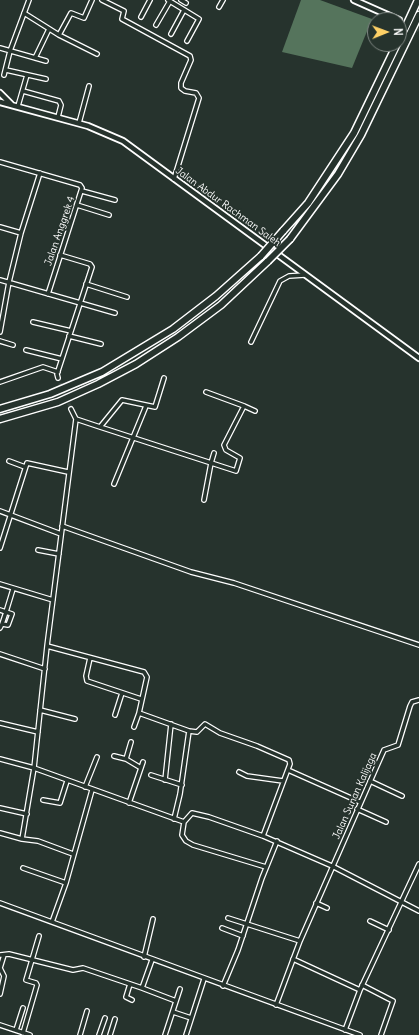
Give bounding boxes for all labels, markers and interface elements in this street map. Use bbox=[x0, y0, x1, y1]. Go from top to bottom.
north arrow bbox=[367, 12, 407, 52]
text: N bbox=[391, 28, 405, 36]
street label: Jalan Abdur Rachman Saleh bbox=[173, 165, 283, 249]
street label: Jalan Anggrek 4 bbox=[42, 195, 78, 267]
street label: Jalan Sunan Kalijaga bbox=[331, 751, 379, 841]

